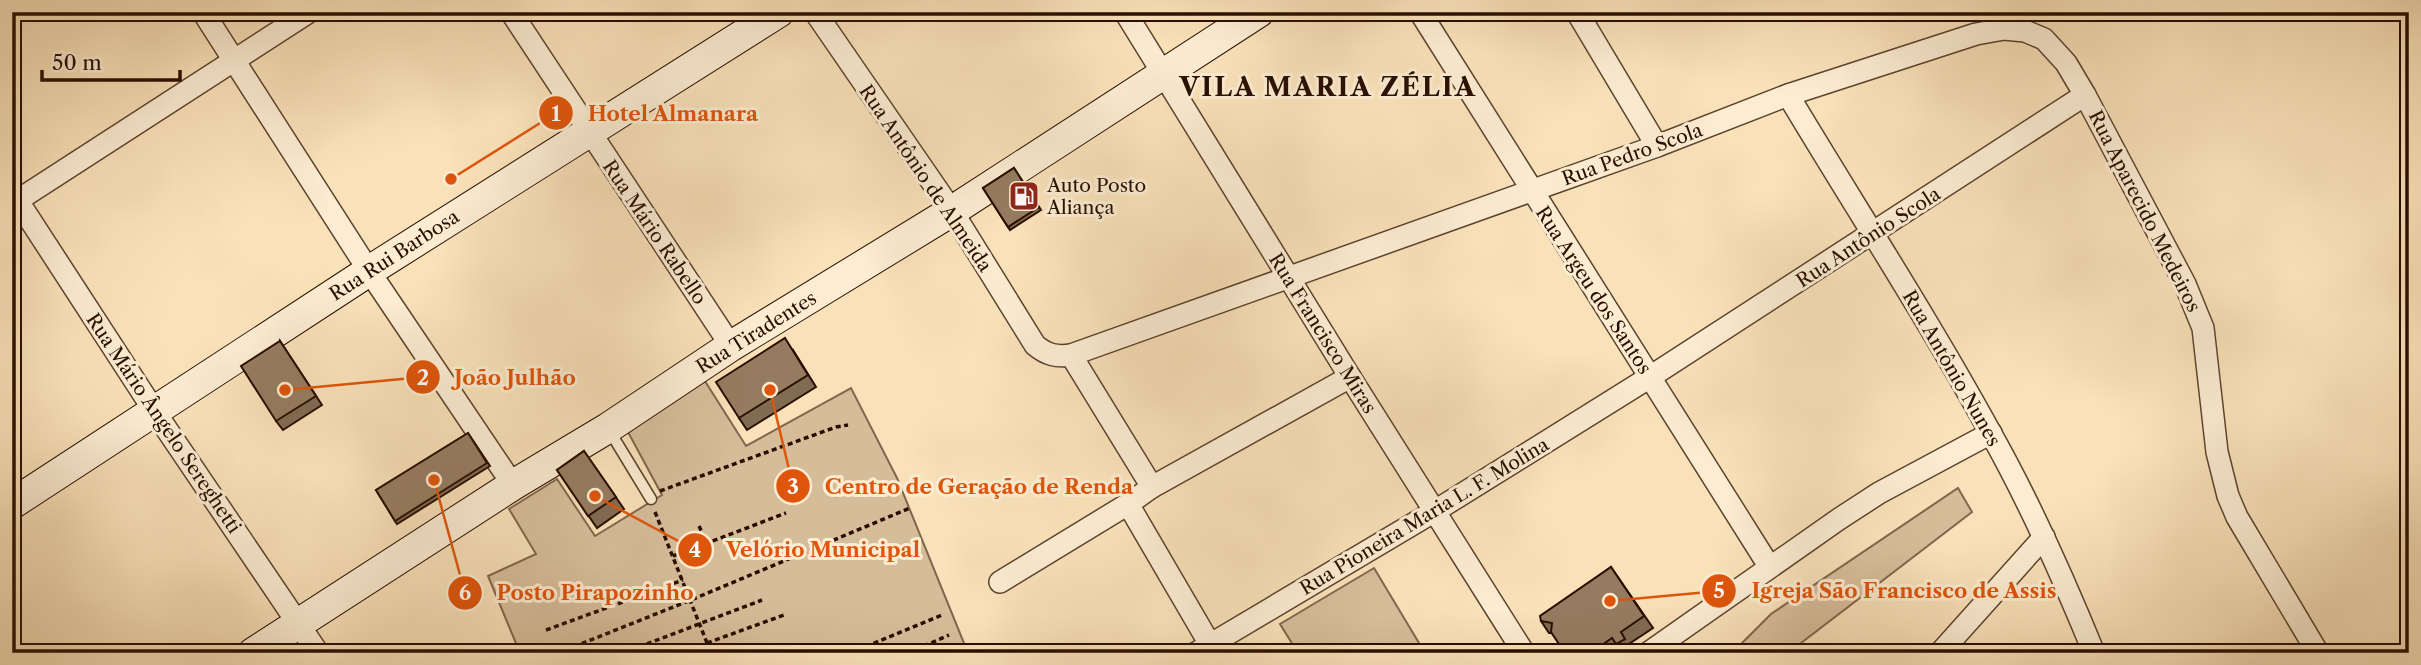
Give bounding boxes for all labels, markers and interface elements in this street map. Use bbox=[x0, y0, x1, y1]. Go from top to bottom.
scale bar bbox=[42, 38, 180, 82]
text: 50 m bbox=[52, 50, 102, 75]
district label: VILA MARIA ZÉLIA bbox=[1178, 71, 1477, 103]
street label: Rua Antônio de Almeida bbox=[854, 81, 997, 276]
callout: Hotel Almanara bbox=[539, 92, 773, 134]
text: 1 bbox=[551, 101, 561, 126]
text: Hotel Almanara bbox=[588, 101, 759, 126]
street label: Rua Aparecido Medeiros bbox=[2084, 107, 2205, 316]
street label: Rua Pedro Scola bbox=[1559, 118, 1706, 191]
street label: Rua Mário Rabello bbox=[598, 156, 711, 309]
place label: Auto Posto Aliança bbox=[1046, 174, 1146, 219]
fuel station icon: Auto Posto Aliança bbox=[1007, 179, 1041, 213]
street label: Rua Antônio Scola bbox=[1792, 182, 1945, 293]
street label: Rua Argeu dos Santos bbox=[1531, 202, 1656, 378]
street label: Rua Rui Barbosa bbox=[325, 205, 463, 306]
street label: Rua Francisco Miras bbox=[1264, 249, 1381, 418]
street label: Rua Tiradentes bbox=[692, 286, 821, 379]
street label: Rua Antônio Nunes bbox=[1898, 286, 2006, 450]
street label: Rua Mário Ângelo Sereghetti bbox=[81, 309, 246, 538]
callout: João Julhão bbox=[406, 356, 590, 398]
text: 2 bbox=[417, 365, 429, 390]
text: João Julhão bbox=[450, 365, 576, 390]
street label: Rua Pioneira Maria L. F. Molina bbox=[1296, 433, 1553, 600]
callout: Centro de Geração de Renda bbox=[776, 465, 1147, 507]
text: 3 bbox=[787, 474, 799, 499]
text: Centro de Geração de Renda bbox=[825, 474, 1134, 499]
callout: Velório Municipal bbox=[677, 529, 934, 571]
text: 4 bbox=[689, 537, 701, 562]
text: Velório Municipal bbox=[725, 537, 920, 562]
callout: Igreja São Francisco de Assis bbox=[1702, 570, 2071, 612]
callout: Posto Pirapozinho bbox=[447, 572, 707, 614]
text: 5 bbox=[1713, 578, 1725, 603]
text: Igreja São Francisco de Assis bbox=[1752, 578, 2056, 603]
text: 6 bbox=[459, 580, 471, 605]
text: Posto Pirapozinho bbox=[497, 580, 693, 605]

